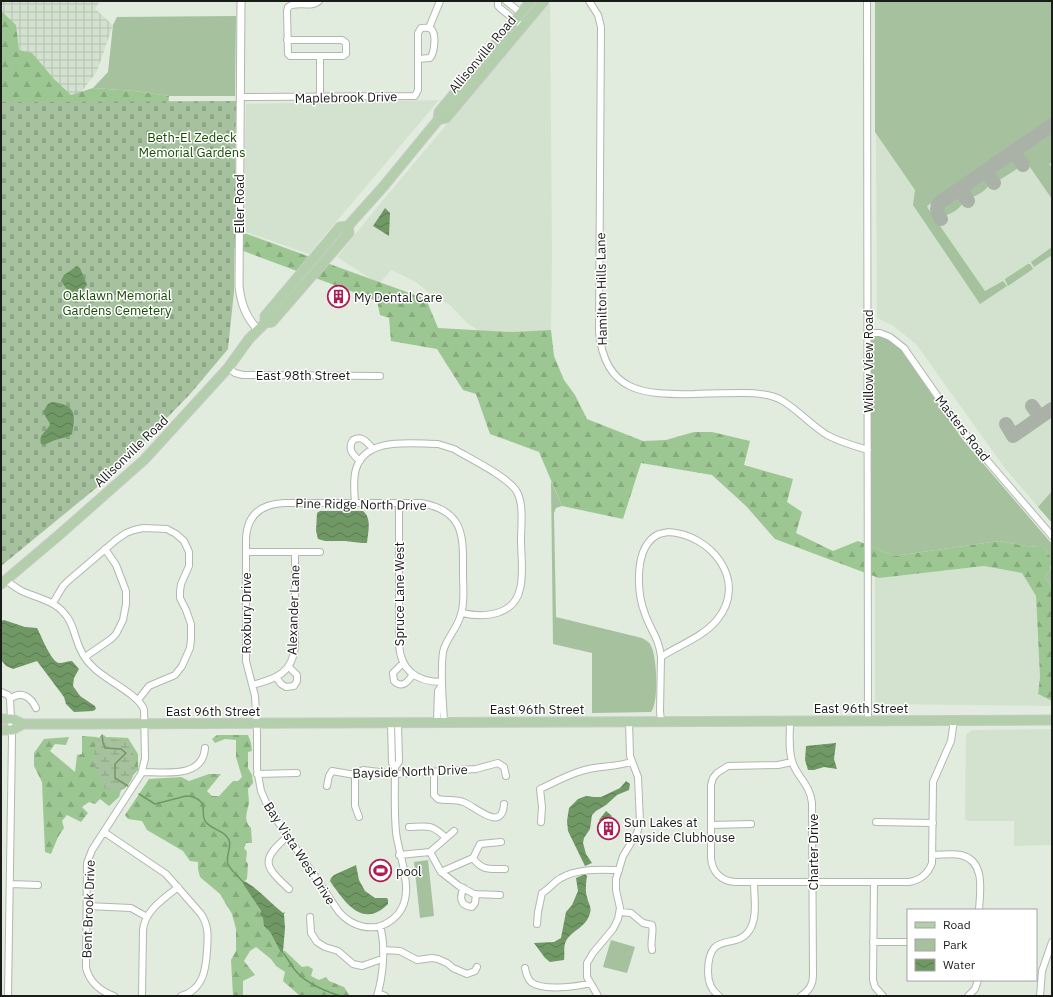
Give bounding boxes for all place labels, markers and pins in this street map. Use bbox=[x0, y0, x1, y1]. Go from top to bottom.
building icon: My Dental Care bbox=[326, 284, 352, 310]
place label: My Dental Care bbox=[354, 289, 442, 306]
place label: Sun Lakes at Bayside Clubhouse bbox=[624, 814, 735, 846]
building icon: Sun Lakes at Bayside Clubhouse bbox=[596, 816, 622, 842]
sports icon: pool bbox=[367, 858, 393, 884]
place label: pool bbox=[396, 863, 422, 880]

